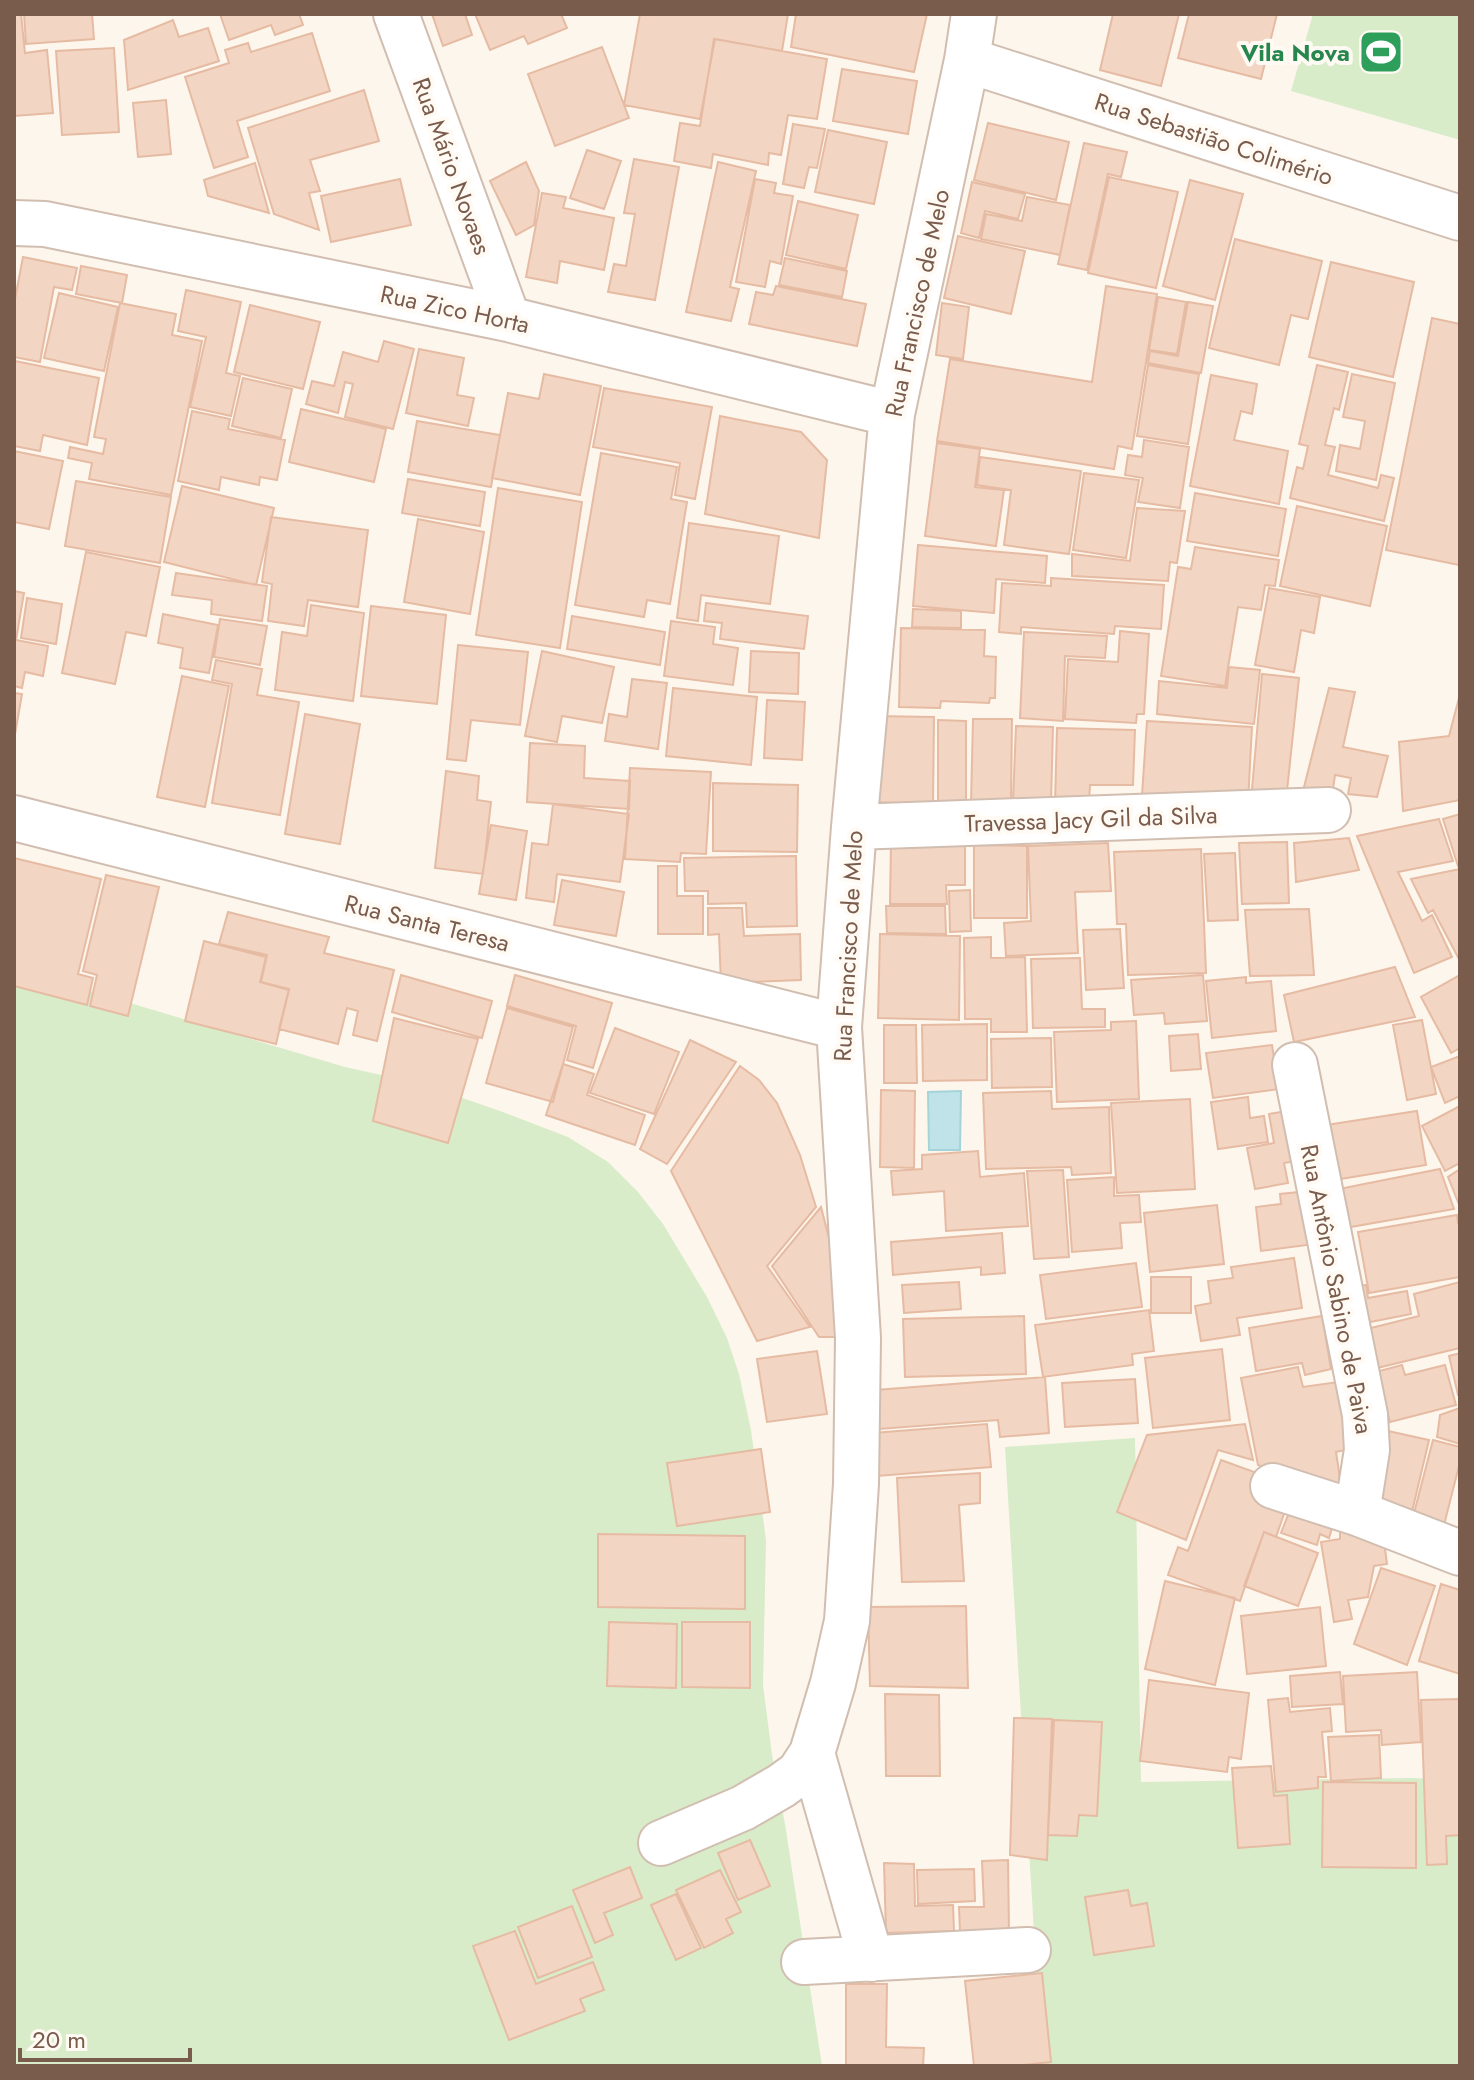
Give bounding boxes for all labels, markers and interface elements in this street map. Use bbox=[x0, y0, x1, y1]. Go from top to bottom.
sports icon: Vila Nova bbox=[1357, 28, 1405, 76]
place label: Vila Nova bbox=[1240, 35, 1350, 70]
street label: Rua Mário Novaes bbox=[404, 73, 500, 259]
street label: Rua Sebastião Colimério bbox=[1090, 84, 1338, 194]
street label: Rua Francisco de Melo bbox=[876, 186, 958, 420]
street label: Rua Zico Horta bbox=[377, 276, 533, 342]
street label: Travessa Jacy Gil da Silva bbox=[964, 797, 1218, 841]
street label: Rua Francisco de Melo bbox=[824, 829, 872, 1063]
street label: Rua Santa Teresa bbox=[341, 886, 513, 960]
street label: Rua Antônio Sabino de Paiva bbox=[1292, 1141, 1382, 1437]
scale bar bbox=[20, 2012, 190, 2062]
text: 20 m bbox=[32, 2022, 86, 2057]

